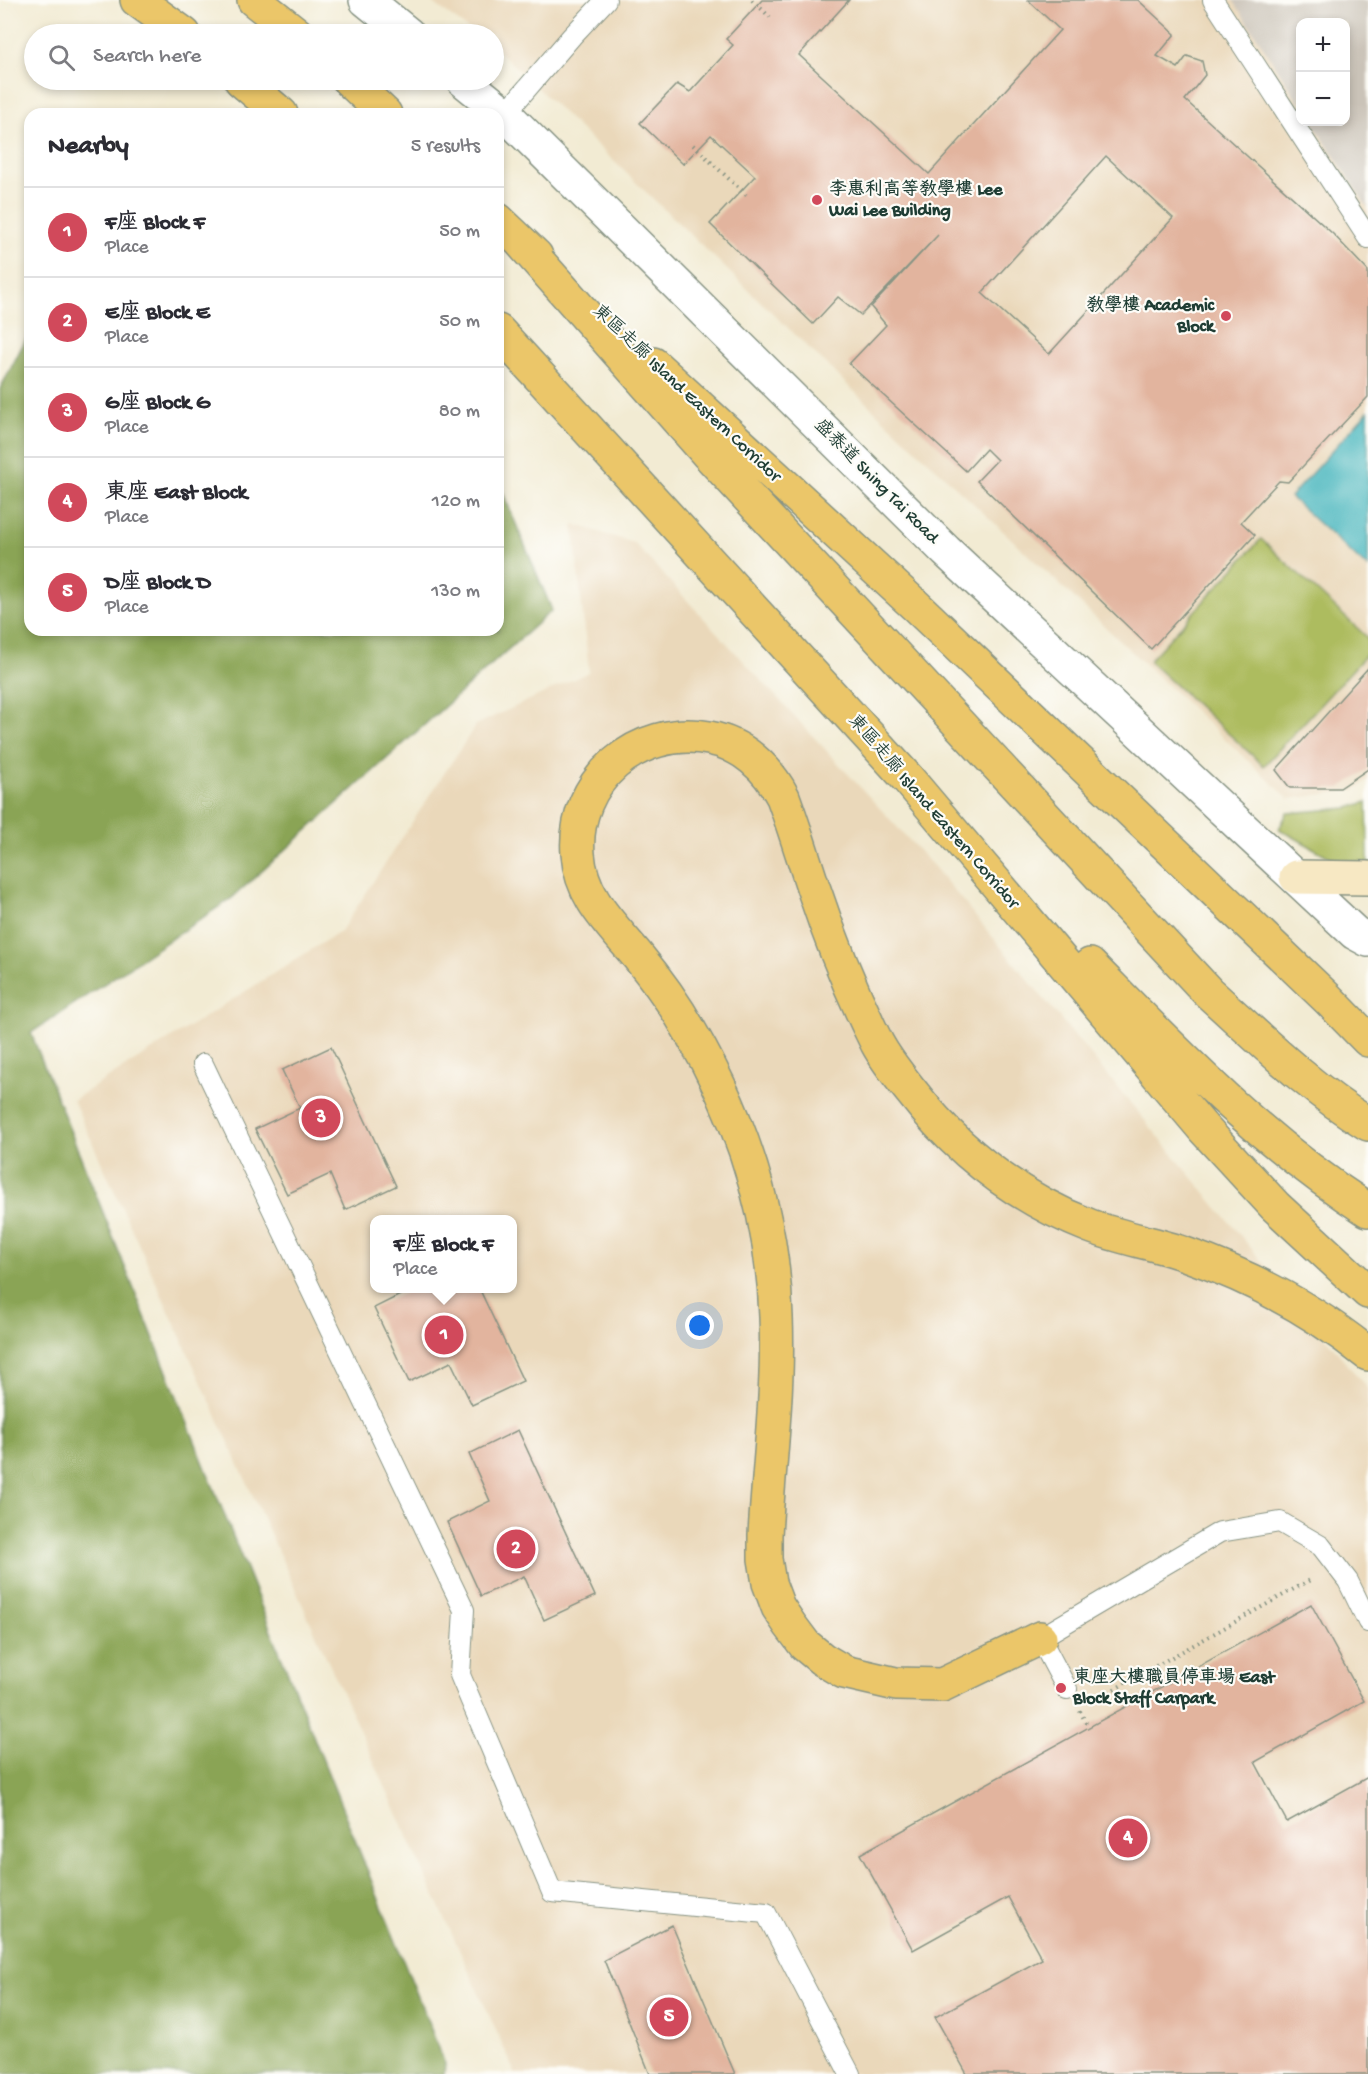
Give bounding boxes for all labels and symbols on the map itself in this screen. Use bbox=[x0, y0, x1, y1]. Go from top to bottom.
place label: 李惠利高等教學樓 Lee Wai Lee Building bbox=[828, 178, 1003, 222]
marker: 李惠利高等教學樓 Lee Wai Lee Building bbox=[810, 193, 824, 207]
place label: 教學樓 Academic Block bbox=[1086, 295, 1216, 338]
street label: 東區走廊 Island Eastern Corridor bbox=[587, 300, 787, 488]
marker: 教學樓 Academic Block bbox=[1219, 309, 1233, 323]
street label: 盛泰道 Shing Tai Road bbox=[809, 415, 944, 550]
street label: 東區走廊 Island Eastern Corridor bbox=[843, 709, 1026, 915]
pin: 3 bbox=[302, 1096, 340, 1140]
your location bbox=[685, 1311, 714, 1340]
pin: 1 bbox=[424, 1312, 464, 1358]
pin: 2 bbox=[496, 1526, 536, 1572]
place label: 東座大樓職員停車場 East Block Staff Carpark bbox=[1072, 1667, 1276, 1710]
marker: 東座大樓職員停車場 East Block Staff Carpark bbox=[1054, 1681, 1068, 1695]
pin: 4 bbox=[1108, 1816, 1148, 1860]
pin: 5 bbox=[650, 1994, 688, 2040]

